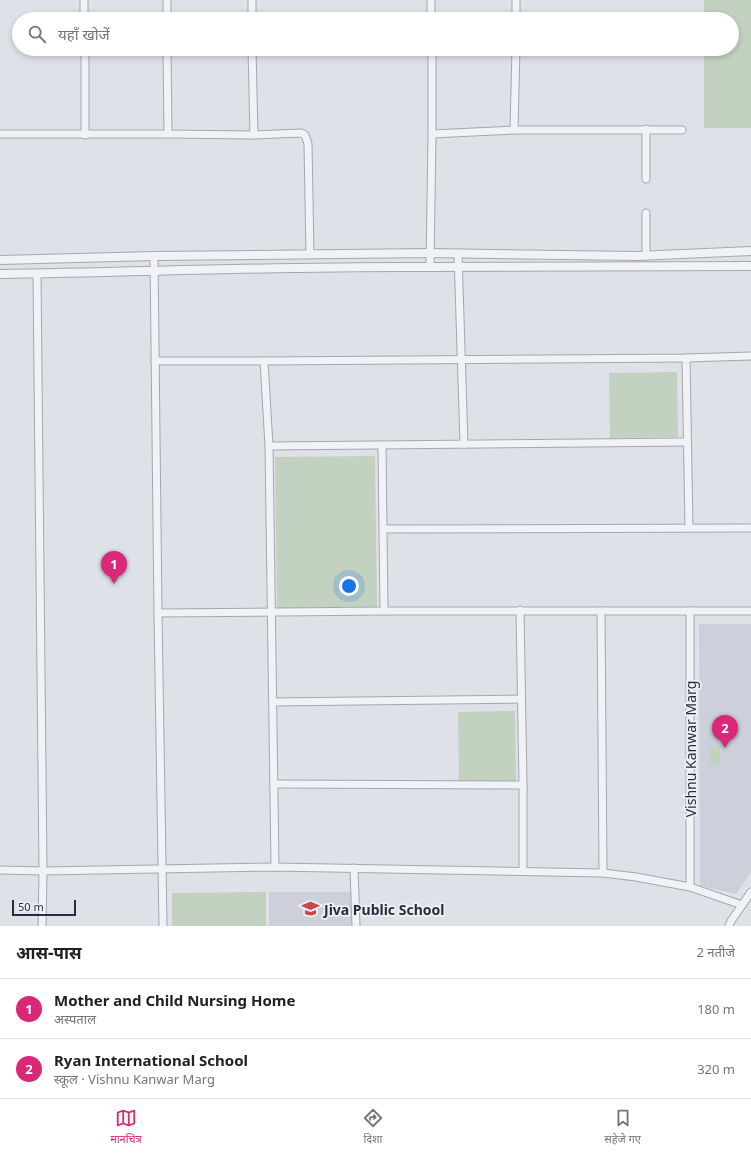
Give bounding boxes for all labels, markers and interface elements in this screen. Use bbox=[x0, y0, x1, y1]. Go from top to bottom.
search box bbox=[12, 12, 739, 56]
icon: search bbox=[26, 23, 48, 45]
text: यहाँ खोजें bbox=[58, 24, 110, 44]
pin: 1 bbox=[101, 551, 127, 584]
your location bbox=[339, 576, 359, 596]
street label: Vishnu Kanwar Marg bbox=[681, 681, 700, 817]
pin: 2 bbox=[712, 715, 738, 748]
scale bar bbox=[12, 898, 76, 917]
text: 50 m bbox=[18, 899, 44, 914]
school or university icon: Jiva Public School bbox=[301, 899, 321, 919]
place label: Jiva Public School bbox=[322, 900, 444, 919]
text: आस-पास bbox=[16, 941, 81, 964]
text: 2 नतीजे bbox=[697, 943, 735, 961]
text: Mother and Child Nursing Home bbox=[54, 990, 295, 1010]
text: 1 bbox=[25, 1000, 33, 1018]
text: 180 m bbox=[697, 1000, 735, 1018]
text: अस्पताल bbox=[54, 1010, 96, 1028]
text: Ryan International School bbox=[54, 1050, 248, 1070]
text: 2 bbox=[25, 1060, 33, 1078]
text: 320 m bbox=[697, 1060, 735, 1078]
text: स्कूल · Vishnu Kanwar Marg bbox=[54, 1070, 215, 1088]
tab: मानचित्र bbox=[110, 1107, 142, 1146]
tab: दिशा bbox=[362, 1107, 384, 1146]
tab: सहेजे गए bbox=[604, 1107, 641, 1146]

